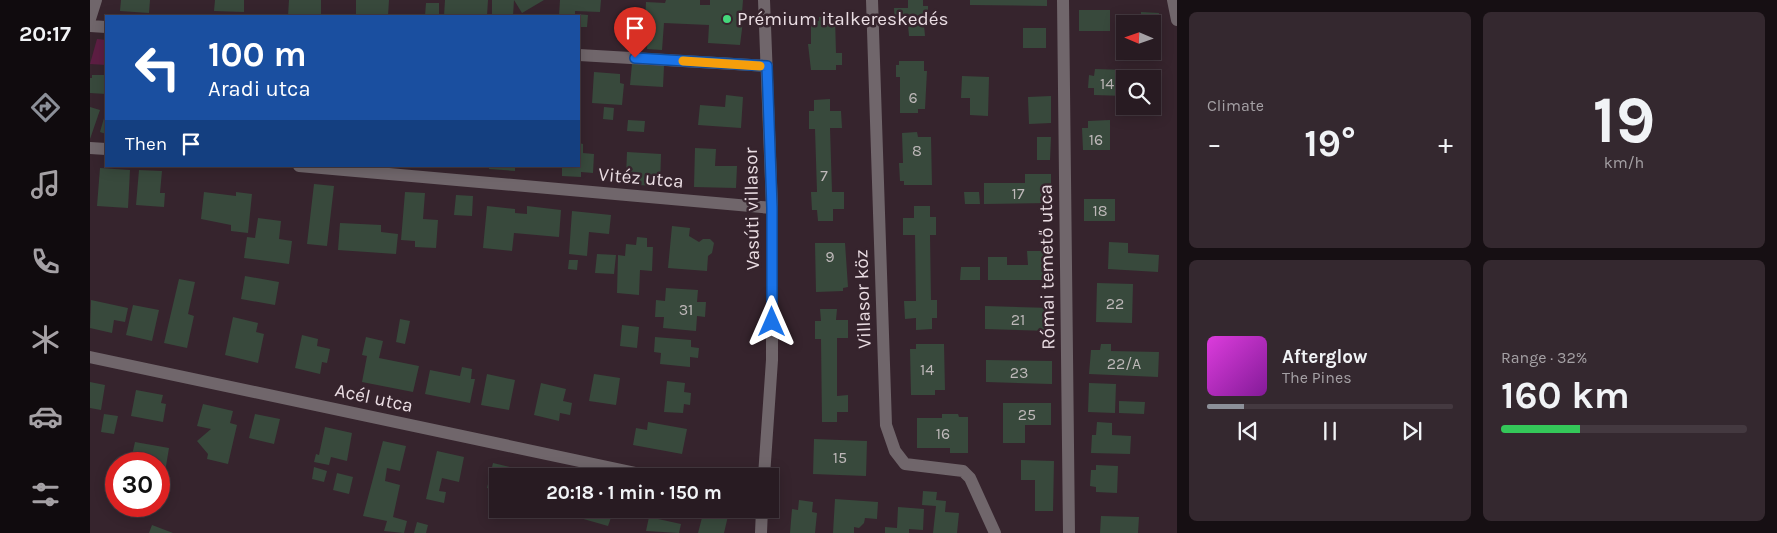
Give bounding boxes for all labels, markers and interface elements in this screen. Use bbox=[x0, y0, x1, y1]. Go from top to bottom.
pin bbox=[614, 7, 656, 58]
place label: Prémium italkereskedés bbox=[737, 8, 949, 30]
marker: Prémium italkereskedés bbox=[721, 13, 733, 25]
icon: arrive bbox=[621, 14, 649, 42]
north arrow bbox=[1116, 15, 1161, 60]
map controls bbox=[1116, 15, 1161, 115]
text: 20:17 bbox=[19, 21, 71, 47]
text: 100 m bbox=[208, 34, 307, 75]
icon: left bbox=[125, 35, 190, 100]
button: search bbox=[1116, 70, 1161, 115]
house number: 14 bbox=[1100, 74, 1114, 93]
text: Aradi utca bbox=[208, 76, 311, 102]
text: 19 bbox=[1593, 82, 1655, 158]
house number: 6 bbox=[908, 88, 918, 107]
icon: directions bbox=[28, 90, 63, 125]
text: Climate bbox=[1207, 96, 1264, 115]
text: 19° bbox=[1304, 121, 1356, 166]
text: − bbox=[1207, 127, 1222, 160]
text: + bbox=[1438, 127, 1453, 160]
icon: arrive bbox=[177, 130, 205, 158]
house number: 16 bbox=[1089, 130, 1103, 149]
text: Then bbox=[125, 133, 167, 155]
house number: 8 bbox=[912, 141, 922, 160]
street label: Vasúti villasor bbox=[740, 147, 764, 271]
text: km/h bbox=[1604, 153, 1644, 172]
street label: Vitéz utca bbox=[597, 163, 685, 193]
house number: 7 bbox=[820, 166, 828, 185]
icon: music bbox=[28, 167, 63, 202]
house number: 17 bbox=[1012, 184, 1025, 203]
street label: Római temető utca bbox=[1035, 184, 1059, 350]
house number: 18 bbox=[1092, 201, 1108, 220]
icon: phone bbox=[28, 244, 63, 279]
house number: 9 bbox=[825, 247, 835, 266]
street label: Villasor köz bbox=[850, 249, 876, 349]
house number: 22 bbox=[1106, 294, 1124, 313]
position arrow bbox=[745, 295, 797, 347]
house number: 31 bbox=[679, 300, 693, 319]
house number: 21 bbox=[1011, 310, 1025, 329]
icon: climate bbox=[28, 322, 63, 357]
text: Afterglow bbox=[1282, 346, 1368, 368]
text: Range · 32% bbox=[1501, 348, 1587, 367]
house number: 22/A bbox=[1107, 354, 1141, 373]
house number: 14 bbox=[920, 360, 934, 379]
house number: 23 bbox=[1010, 363, 1028, 382]
text: The Pines bbox=[1282, 368, 1352, 387]
text: 160 km bbox=[1501, 373, 1630, 418]
street label: Acél utca bbox=[333, 379, 415, 417]
icon: car bbox=[28, 399, 63, 434]
house number: 25 bbox=[1018, 405, 1036, 424]
icon: previous bbox=[1234, 417, 1262, 445]
icon: pause bbox=[1316, 417, 1344, 445]
icon: next bbox=[1398, 417, 1426, 445]
house number: 16 bbox=[936, 424, 950, 443]
house number: 15 bbox=[833, 448, 847, 467]
speed limit sign: 30 bbox=[105, 452, 170, 517]
icon: filters bbox=[28, 477, 63, 512]
text: 20:18 · 1 min · 150 m bbox=[546, 482, 722, 504]

